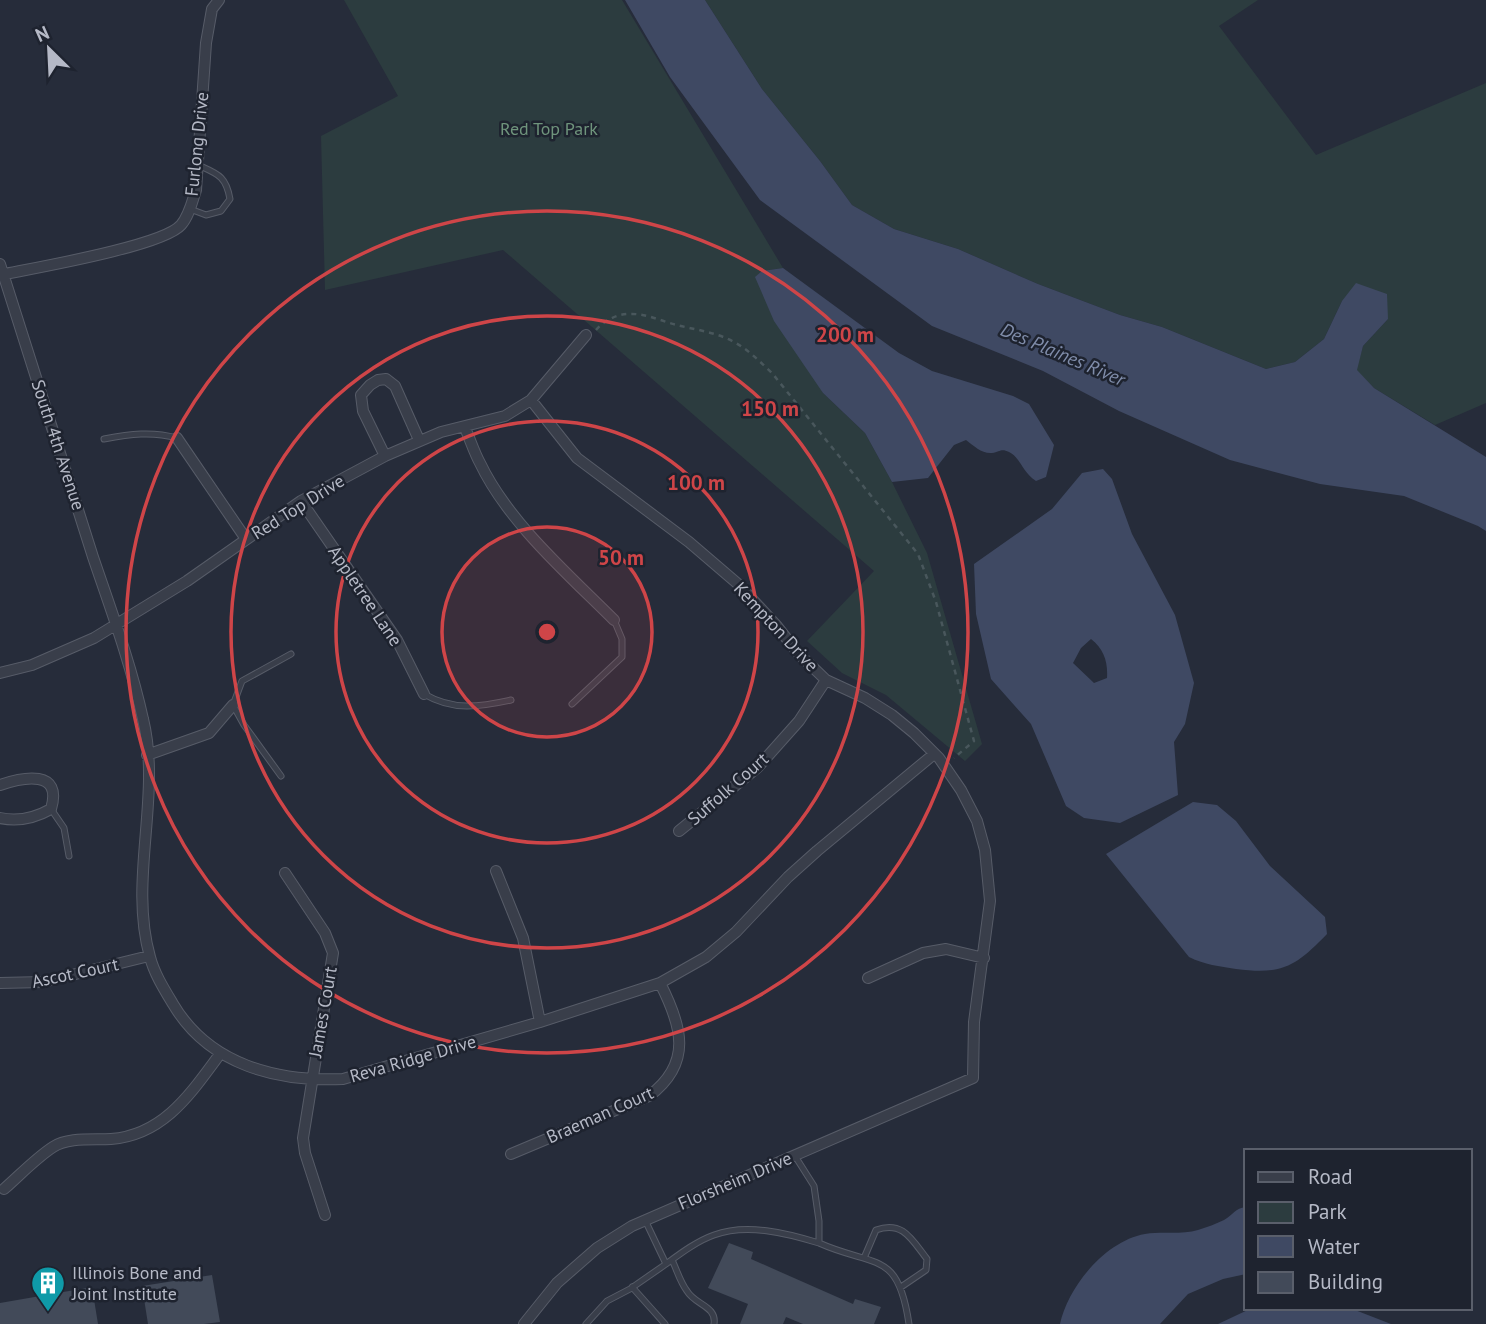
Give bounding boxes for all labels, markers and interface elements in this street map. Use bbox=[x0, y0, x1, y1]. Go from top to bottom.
north arrow bbox=[14, 14, 84, 84]
text: N bbox=[32, 20, 53, 47]
street label: Furlong Drive bbox=[180, 91, 213, 197]
park label: Red Top Park bbox=[500, 117, 598, 140]
water label: Des Plaines River bbox=[997, 317, 1130, 392]
text: 200 m bbox=[816, 321, 874, 348]
street label: South 4th Avenue bbox=[27, 377, 90, 513]
text: 150 m bbox=[741, 395, 799, 422]
street label: Red Top Drive bbox=[247, 469, 348, 544]
text: 100 m bbox=[667, 469, 725, 496]
street label: Appletree Lane bbox=[323, 541, 407, 650]
text: 50 m bbox=[598, 544, 644, 571]
street label: Kempton Drive bbox=[729, 577, 824, 676]
centre of rings bbox=[535, 620, 559, 644]
street label: Suffolk Court bbox=[682, 747, 773, 830]
street label: Ascot Court bbox=[29, 952, 120, 993]
street label: James Court bbox=[303, 965, 342, 1060]
street label: Reva Ridge Drive bbox=[347, 1030, 479, 1088]
street label: Braeman Court bbox=[543, 1081, 657, 1148]
street label: Florsheim Drive bbox=[674, 1146, 795, 1215]
legend bbox=[1244, 1149, 1472, 1310]
text: Road bbox=[1308, 1163, 1352, 1190]
text: Park bbox=[1308, 1198, 1347, 1225]
text: Water bbox=[1308, 1233, 1360, 1260]
place label: Illinois Bone and Joint Institute bbox=[71, 1261, 202, 1305]
building icon: Illinois Bone and Joint Institute bbox=[29, 1264, 67, 1313]
text: Building bbox=[1308, 1268, 1383, 1295]

